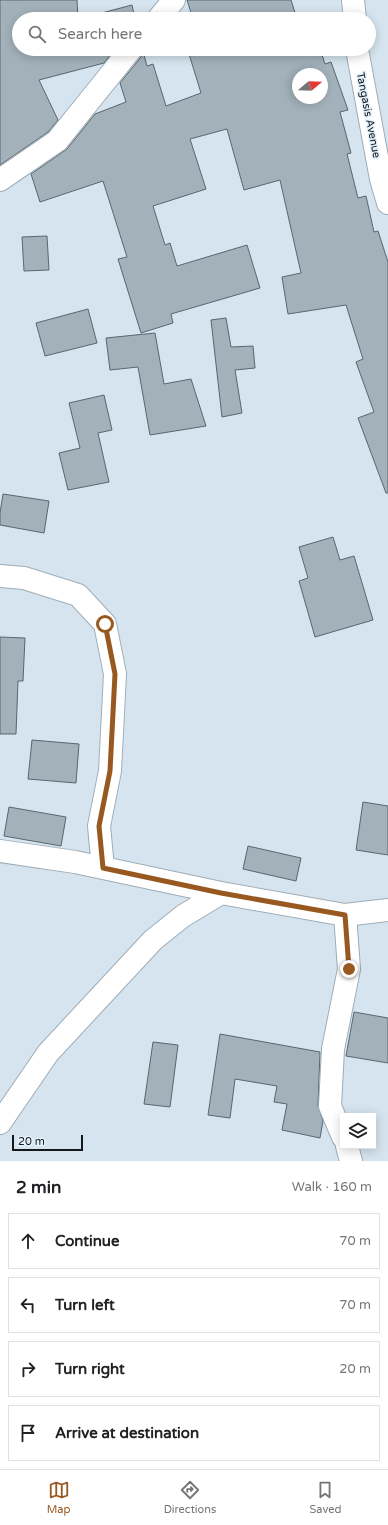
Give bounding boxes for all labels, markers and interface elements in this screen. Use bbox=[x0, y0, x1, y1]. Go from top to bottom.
search box bbox=[12, 12, 376, 56]
icon: search bbox=[26, 23, 48, 45]
text: Search here bbox=[58, 25, 142, 43]
north arrow bbox=[292, 68, 328, 104]
street label: Tangasis Avenue bbox=[354, 71, 383, 159]
route start bbox=[96, 615, 114, 633]
route end bbox=[340, 960, 358, 978]
map controls bbox=[340, 1113, 376, 1149]
button: layers bbox=[340, 1113, 376, 1149]
scale bar bbox=[12, 1133, 83, 1152]
text: 20 m bbox=[18, 1135, 45, 1148]
text: 2 min bbox=[16, 1177, 61, 1198]
text: Walk · 160 m bbox=[292, 1179, 372, 1195]
icon: ahead bbox=[17, 1230, 39, 1252]
text: Continue bbox=[55, 1232, 119, 1250]
text: 70 m bbox=[339, 1233, 371, 1249]
icon: left bbox=[17, 1294, 39, 1316]
text: Turn left bbox=[55, 1296, 115, 1314]
text: 70 m bbox=[339, 1297, 371, 1313]
icon: right bbox=[17, 1358, 39, 1380]
text: Turn right bbox=[55, 1360, 125, 1378]
text: 20 m bbox=[339, 1361, 371, 1377]
icon: arrive bbox=[17, 1422, 39, 1444]
text: Arrive at destination bbox=[55, 1424, 199, 1442]
tab: Map bbox=[47, 1479, 70, 1516]
tab: Directions bbox=[164, 1479, 216, 1516]
tab: Saved bbox=[310, 1479, 341, 1516]

